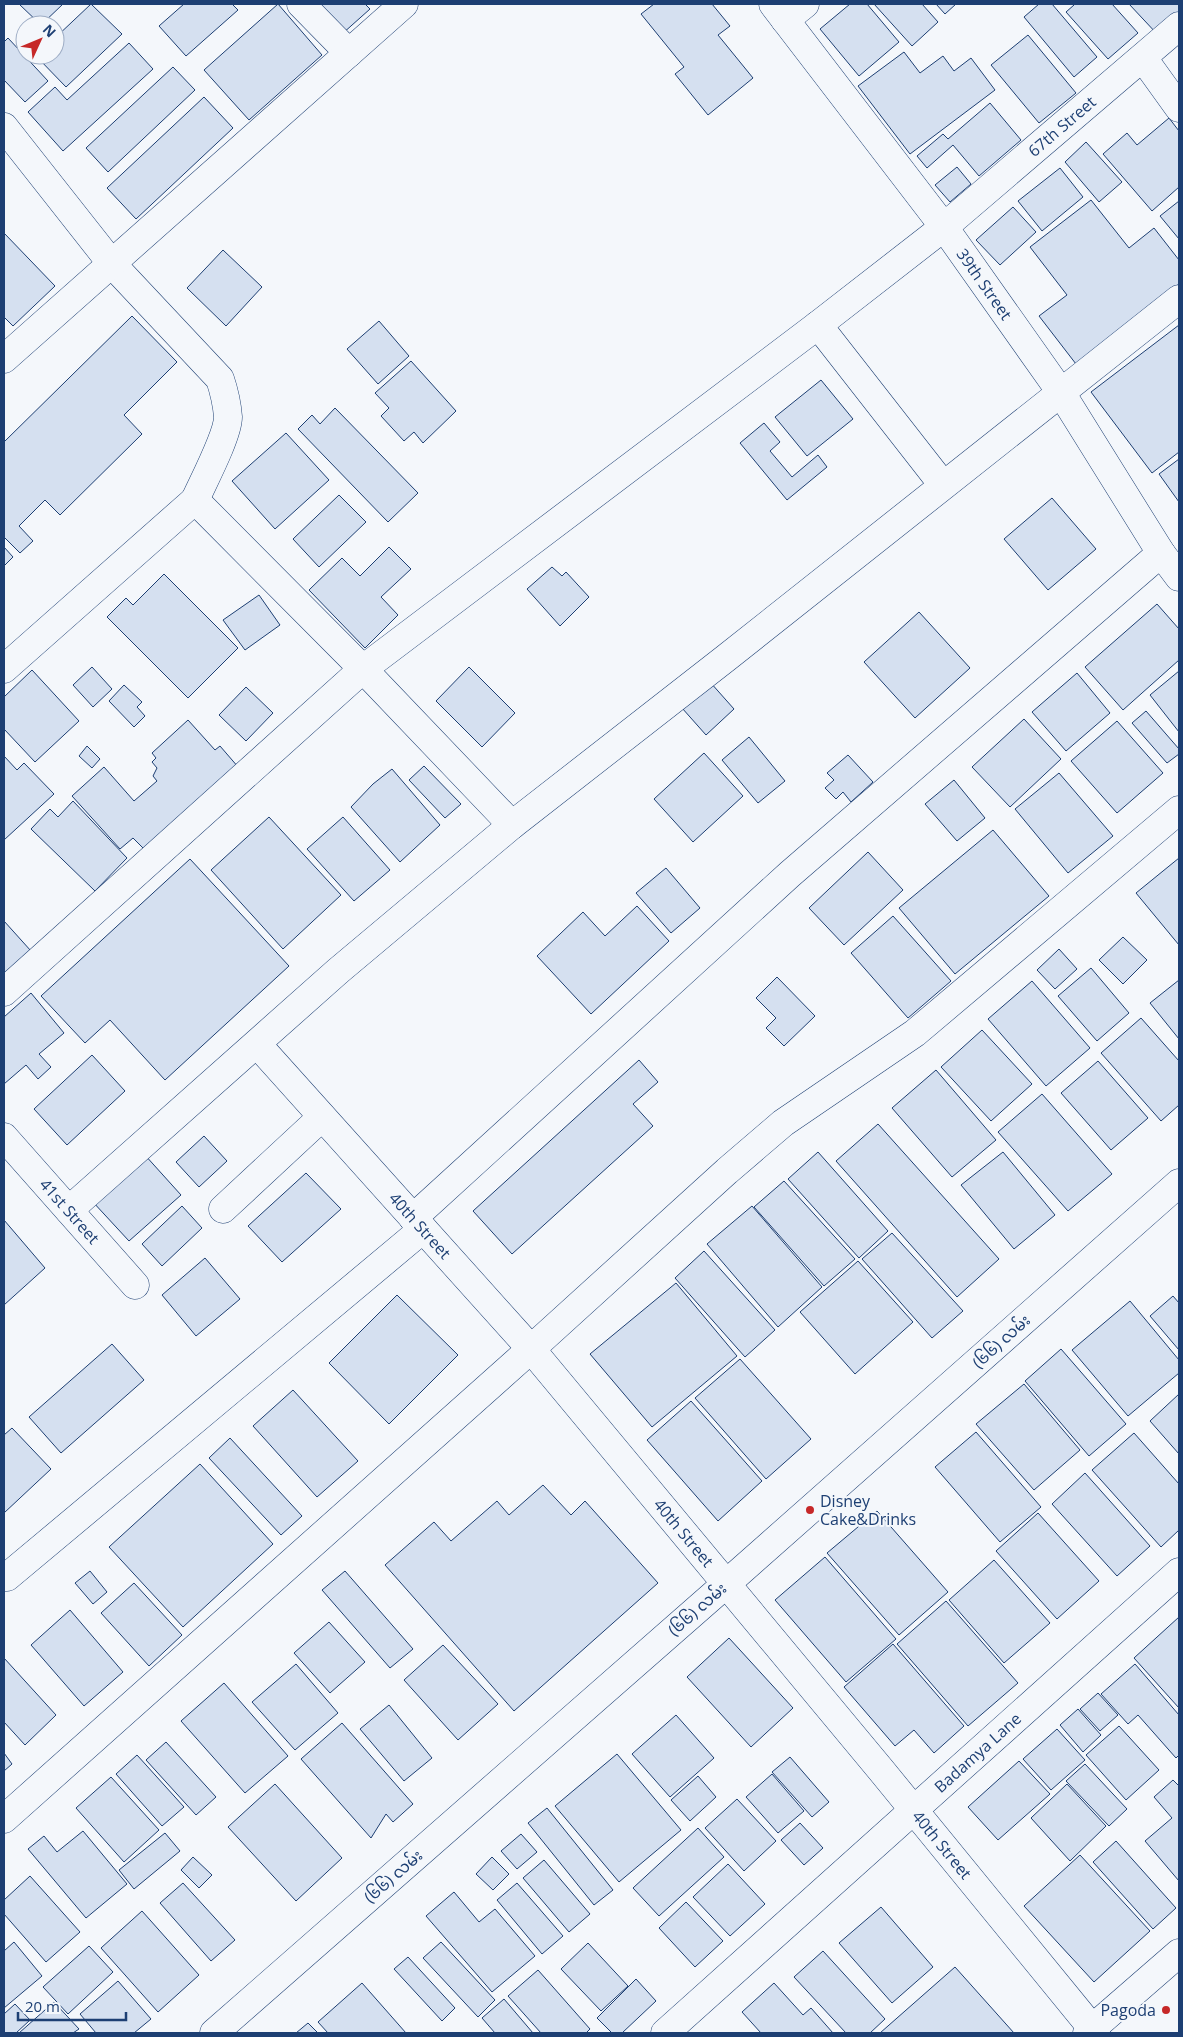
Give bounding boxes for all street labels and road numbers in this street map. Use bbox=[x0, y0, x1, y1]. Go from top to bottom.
street label: 67th Street bbox=[1023, 91, 1101, 161]
street label: 39th Street bbox=[952, 244, 1017, 324]
street label: 41st Street bbox=[35, 1174, 105, 1249]
street label: 40th Street bbox=[384, 1187, 456, 1264]
street label: (၆၆) လမ်း bbox=[967, 1309, 1035, 1373]
street label: 40th Street bbox=[649, 1494, 719, 1572]
street label: (၆၆) လမ်း bbox=[663, 1577, 731, 1641]
street label: Badamya Lane bbox=[929, 1708, 1026, 1797]
street label: 40th Street bbox=[907, 1806, 977, 1884]
street label: (၆၆) လမ်း bbox=[359, 1844, 427, 1908]

